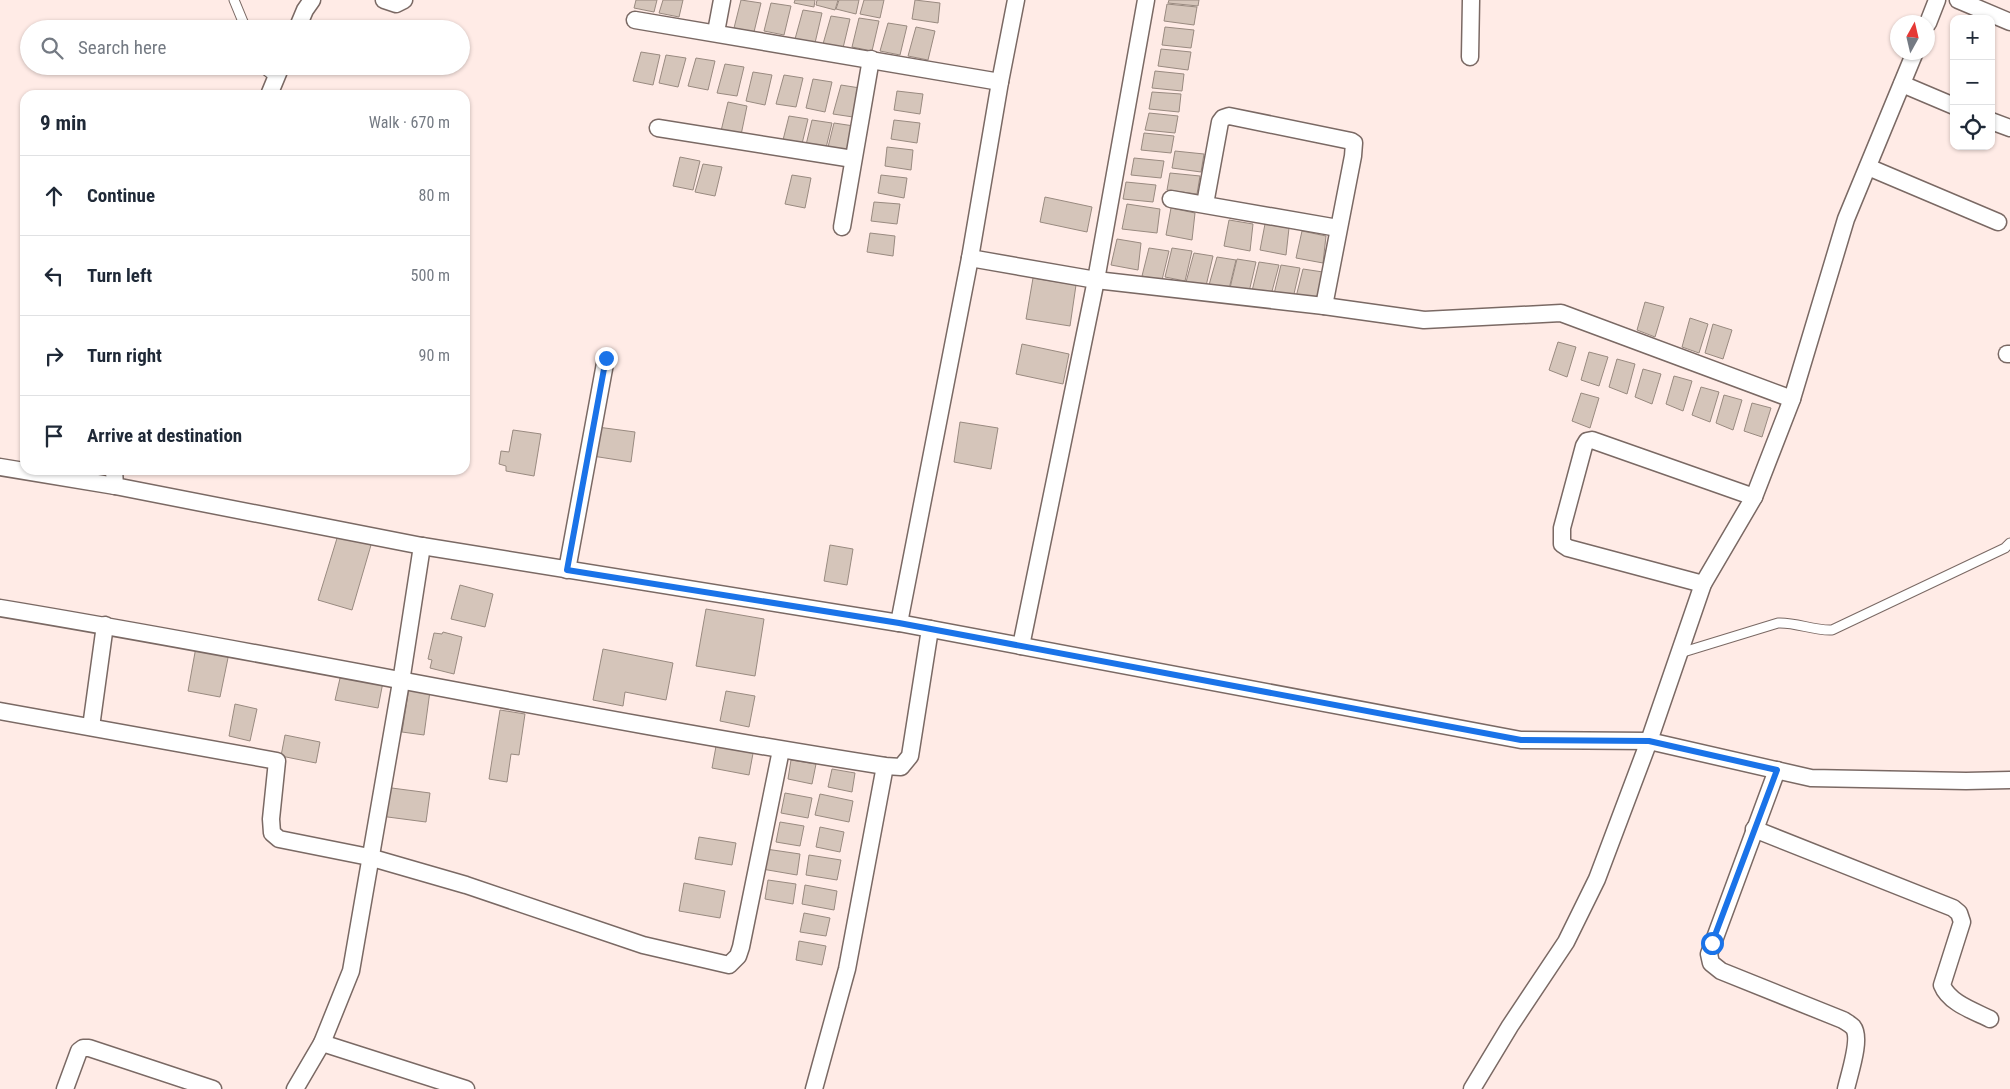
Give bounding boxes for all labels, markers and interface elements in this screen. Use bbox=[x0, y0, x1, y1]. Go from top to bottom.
north arrow bbox=[1890, 15, 1935, 60]
map controls bbox=[1950, 15, 1995, 150]
button: + bbox=[1950, 15, 1995, 60]
search box bbox=[20, 20, 470, 75]
icon: search bbox=[38, 34, 66, 62]
text: Search here bbox=[78, 36, 166, 59]
button: − bbox=[1950, 60, 1995, 105]
button: locate bbox=[1950, 105, 1995, 150]
text: 9 min bbox=[40, 111, 87, 135]
text: Walk · 670 m bbox=[369, 113, 450, 132]
icon: ahead bbox=[40, 182, 68, 210]
text: Continue bbox=[87, 184, 155, 207]
text: 80 m bbox=[418, 186, 450, 205]
icon: left bbox=[40, 262, 68, 290]
text: Turn left bbox=[87, 264, 152, 287]
text: 500 m bbox=[411, 266, 450, 285]
icon: right bbox=[40, 342, 68, 370]
text: Turn right bbox=[87, 344, 162, 367]
text: 90 m bbox=[418, 346, 450, 365]
route end bbox=[595, 347, 618, 370]
icon: arrive bbox=[40, 422, 68, 450]
text: Arrive at destination bbox=[87, 424, 242, 447]
route start bbox=[1701, 932, 1724, 955]

